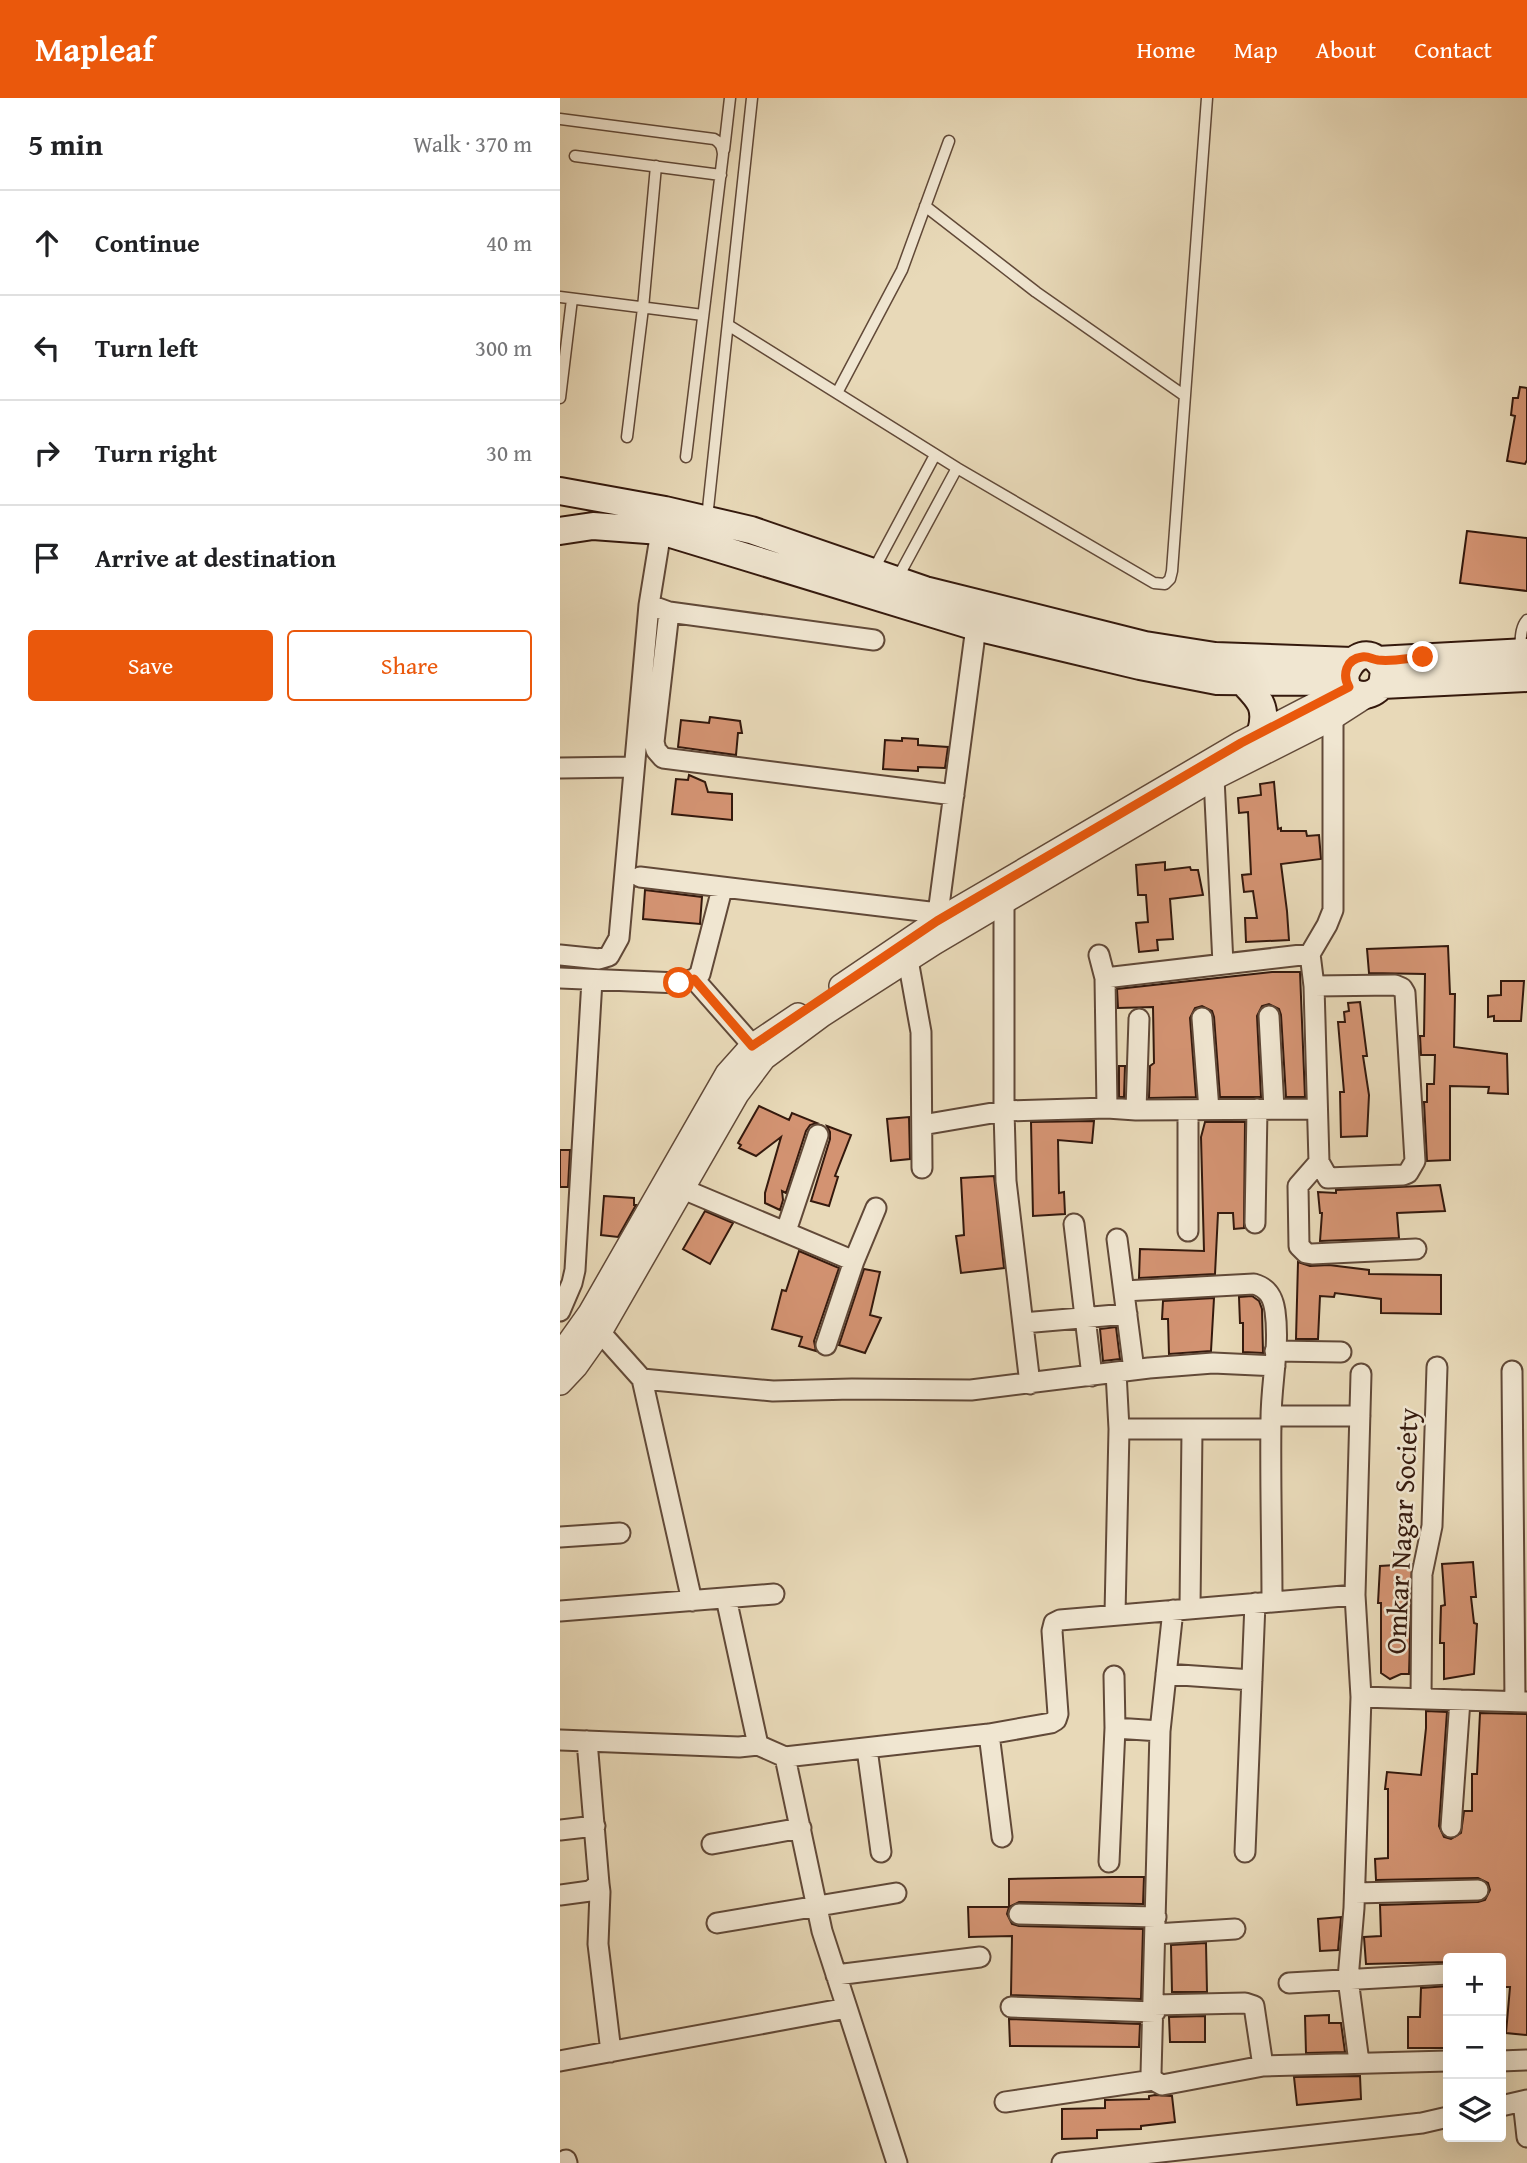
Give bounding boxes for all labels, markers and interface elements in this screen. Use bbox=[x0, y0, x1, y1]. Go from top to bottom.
text: Mapleaf bbox=[35, 25, 154, 73]
text: Home bbox=[1137, 32, 1196, 67]
text: Map bbox=[1234, 32, 1278, 67]
text: About bbox=[1316, 32, 1376, 67]
text: Contact bbox=[1414, 32, 1492, 67]
text: 5 min bbox=[28, 122, 103, 166]
text: Walk · 370 m bbox=[413, 127, 532, 160]
text: Continue bbox=[95, 223, 200, 262]
icon: ahead bbox=[28, 224, 66, 262]
text: 40 m bbox=[486, 226, 532, 259]
text: Turn left bbox=[95, 328, 198, 367]
icon: left bbox=[28, 329, 66, 367]
text: 300 m bbox=[475, 331, 532, 364]
text: Turn right bbox=[95, 433, 217, 472]
icon: right bbox=[28, 434, 66, 472]
text: 30 m bbox=[486, 436, 532, 469]
text: Arrive at destination bbox=[95, 538, 336, 577]
icon: arrive bbox=[28, 539, 66, 577]
button: Save bbox=[28, 630, 273, 701]
button: Share bbox=[287, 630, 532, 701]
route end bbox=[1407, 641, 1438, 672]
route start bbox=[663, 967, 694, 998]
street label: Omkar Nagar Society bbox=[1374, 1407, 1428, 1655]
map controls bbox=[1443, 1953, 1506, 2142]
button: + bbox=[1443, 1953, 1506, 2016]
button: − bbox=[1443, 2016, 1506, 2079]
button: layers bbox=[1443, 2079, 1506, 2142]

